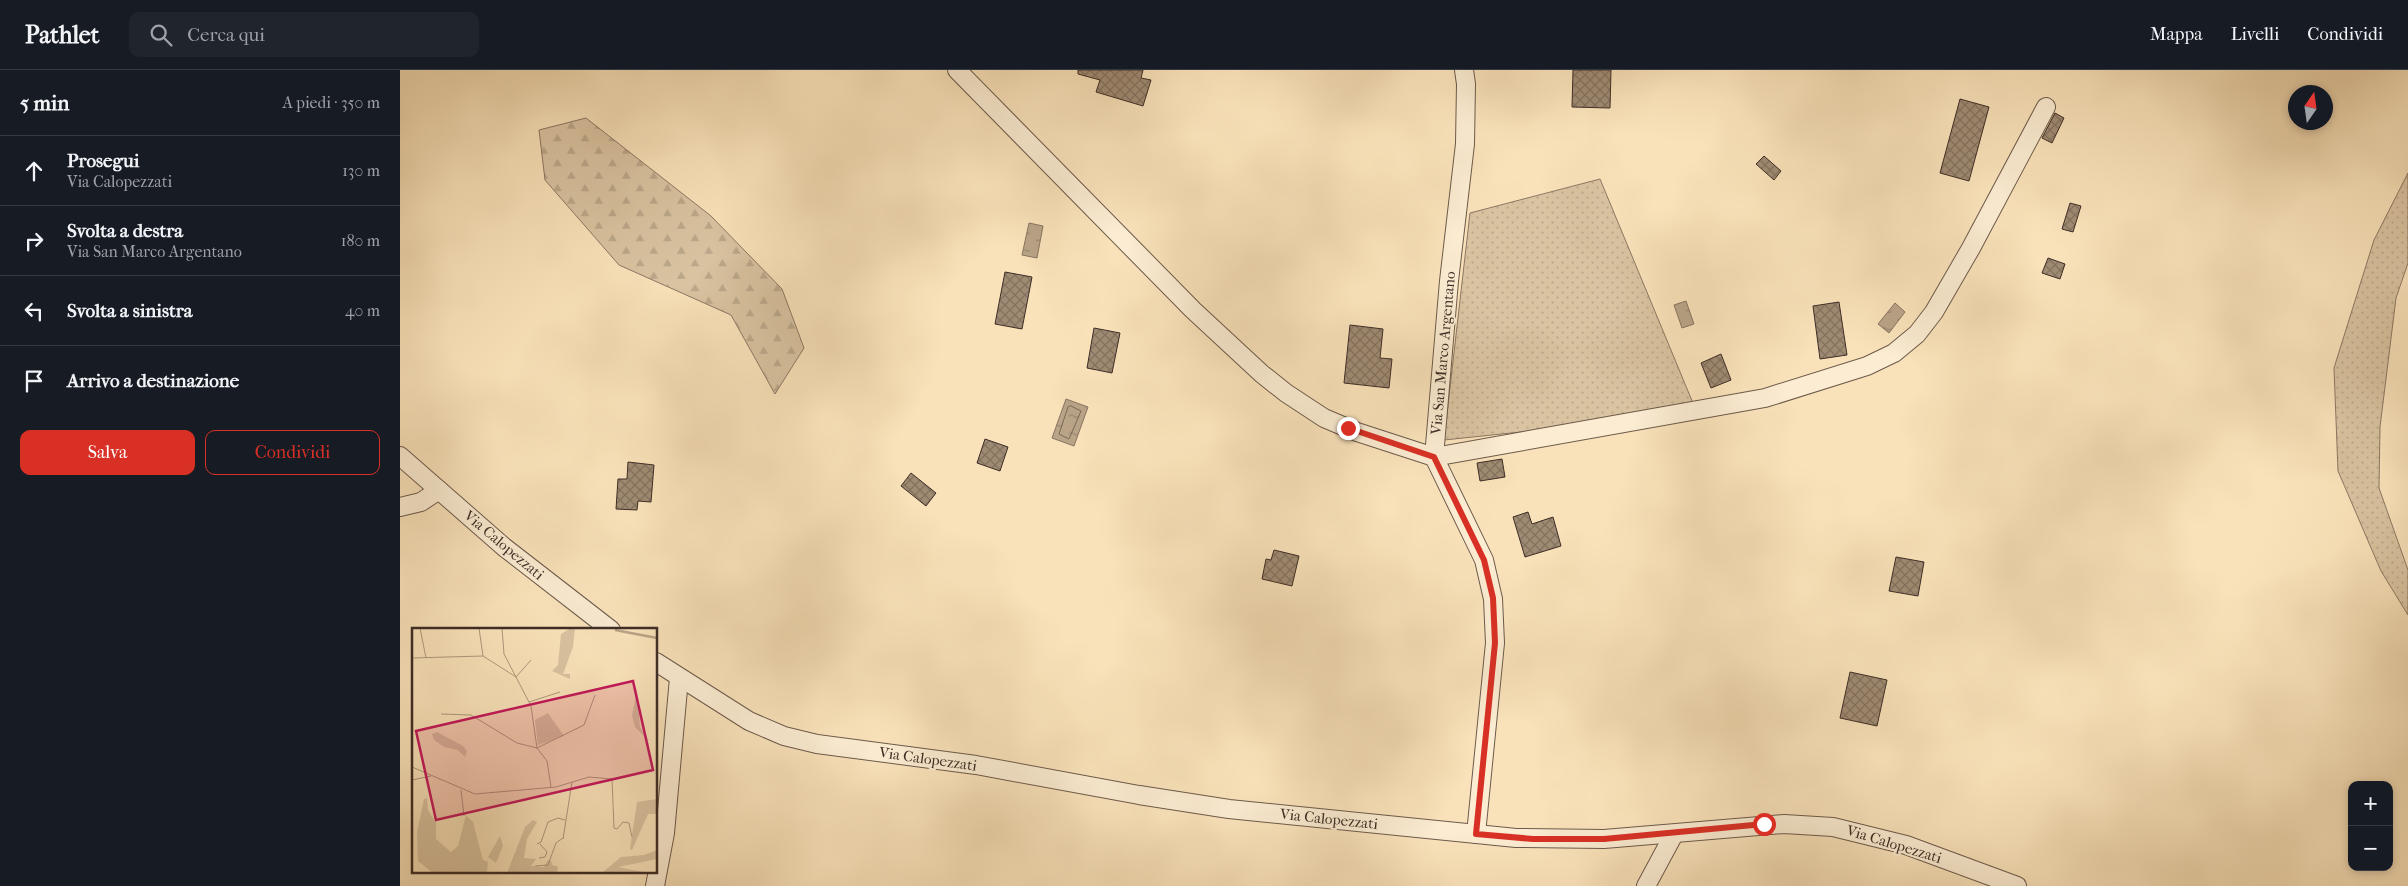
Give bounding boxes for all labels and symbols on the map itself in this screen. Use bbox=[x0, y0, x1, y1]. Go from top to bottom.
north arrow bbox=[2288, 85, 2333, 130]
street label: Via San Marco Argentano bbox=[1427, 270, 1459, 436]
route end bbox=[1337, 417, 1360, 440]
street label: Via Calopezzati bbox=[460, 506, 548, 584]
inset map bbox=[412, 628, 658, 874]
street label: Via Calopezzati bbox=[877, 743, 979, 775]
street label: Via Calopezzati bbox=[1278, 805, 1380, 833]
route start bbox=[1753, 813, 1776, 836]
street label: Via Calopezzati bbox=[1843, 821, 1944, 867]

